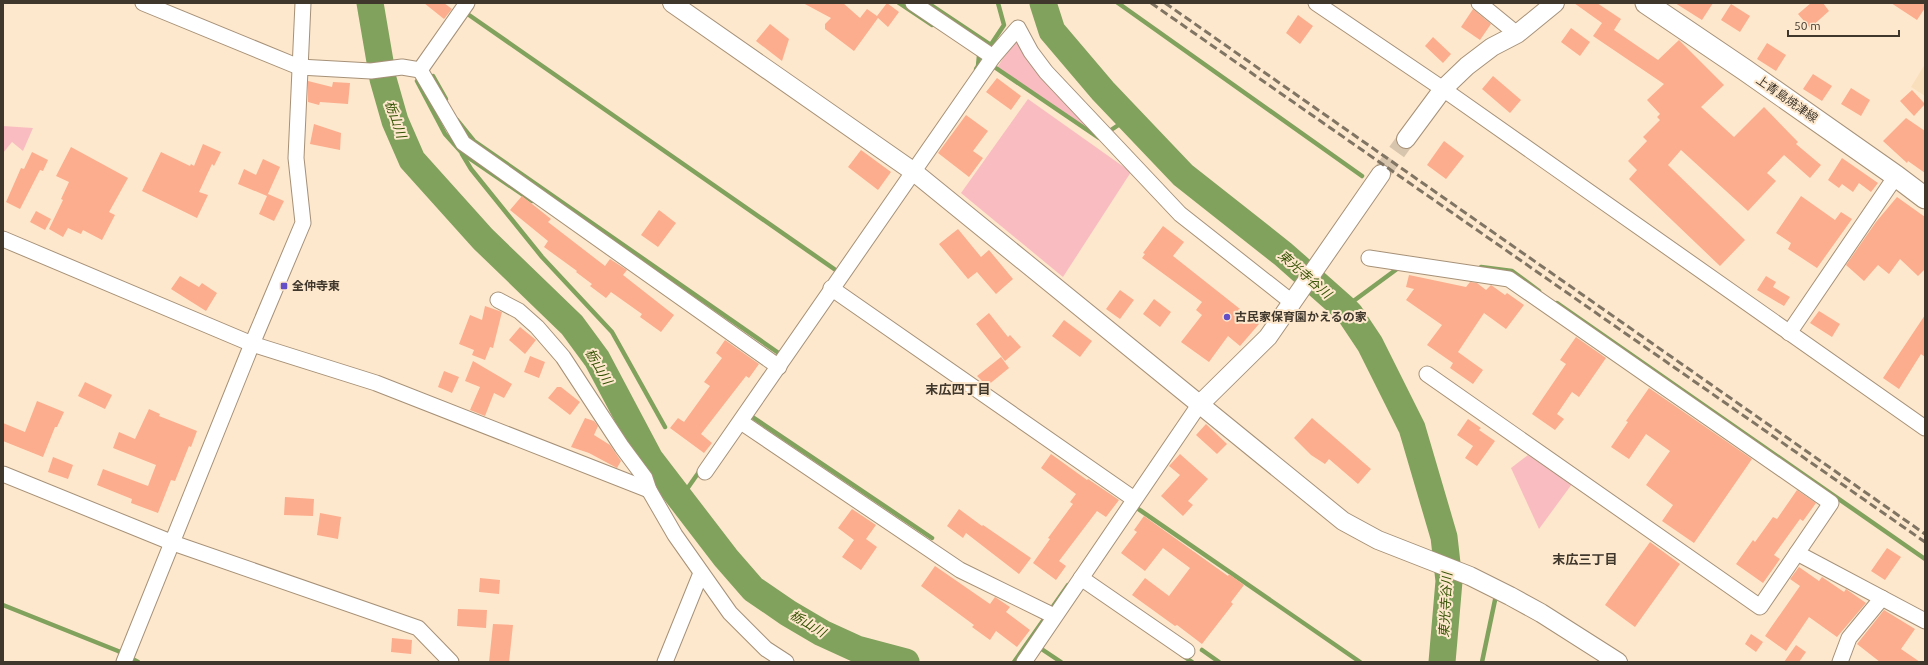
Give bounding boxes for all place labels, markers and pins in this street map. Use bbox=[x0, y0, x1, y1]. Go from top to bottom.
place label: 全仲寺東 bbox=[292, 279, 340, 292]
marker: 全仲寺東 bbox=[279, 281, 289, 291]
place label: 古民家保育園かえるの家 bbox=[1235, 310, 1367, 323]
marker: 古民家保育園かえるの家 bbox=[1222, 312, 1232, 322]

